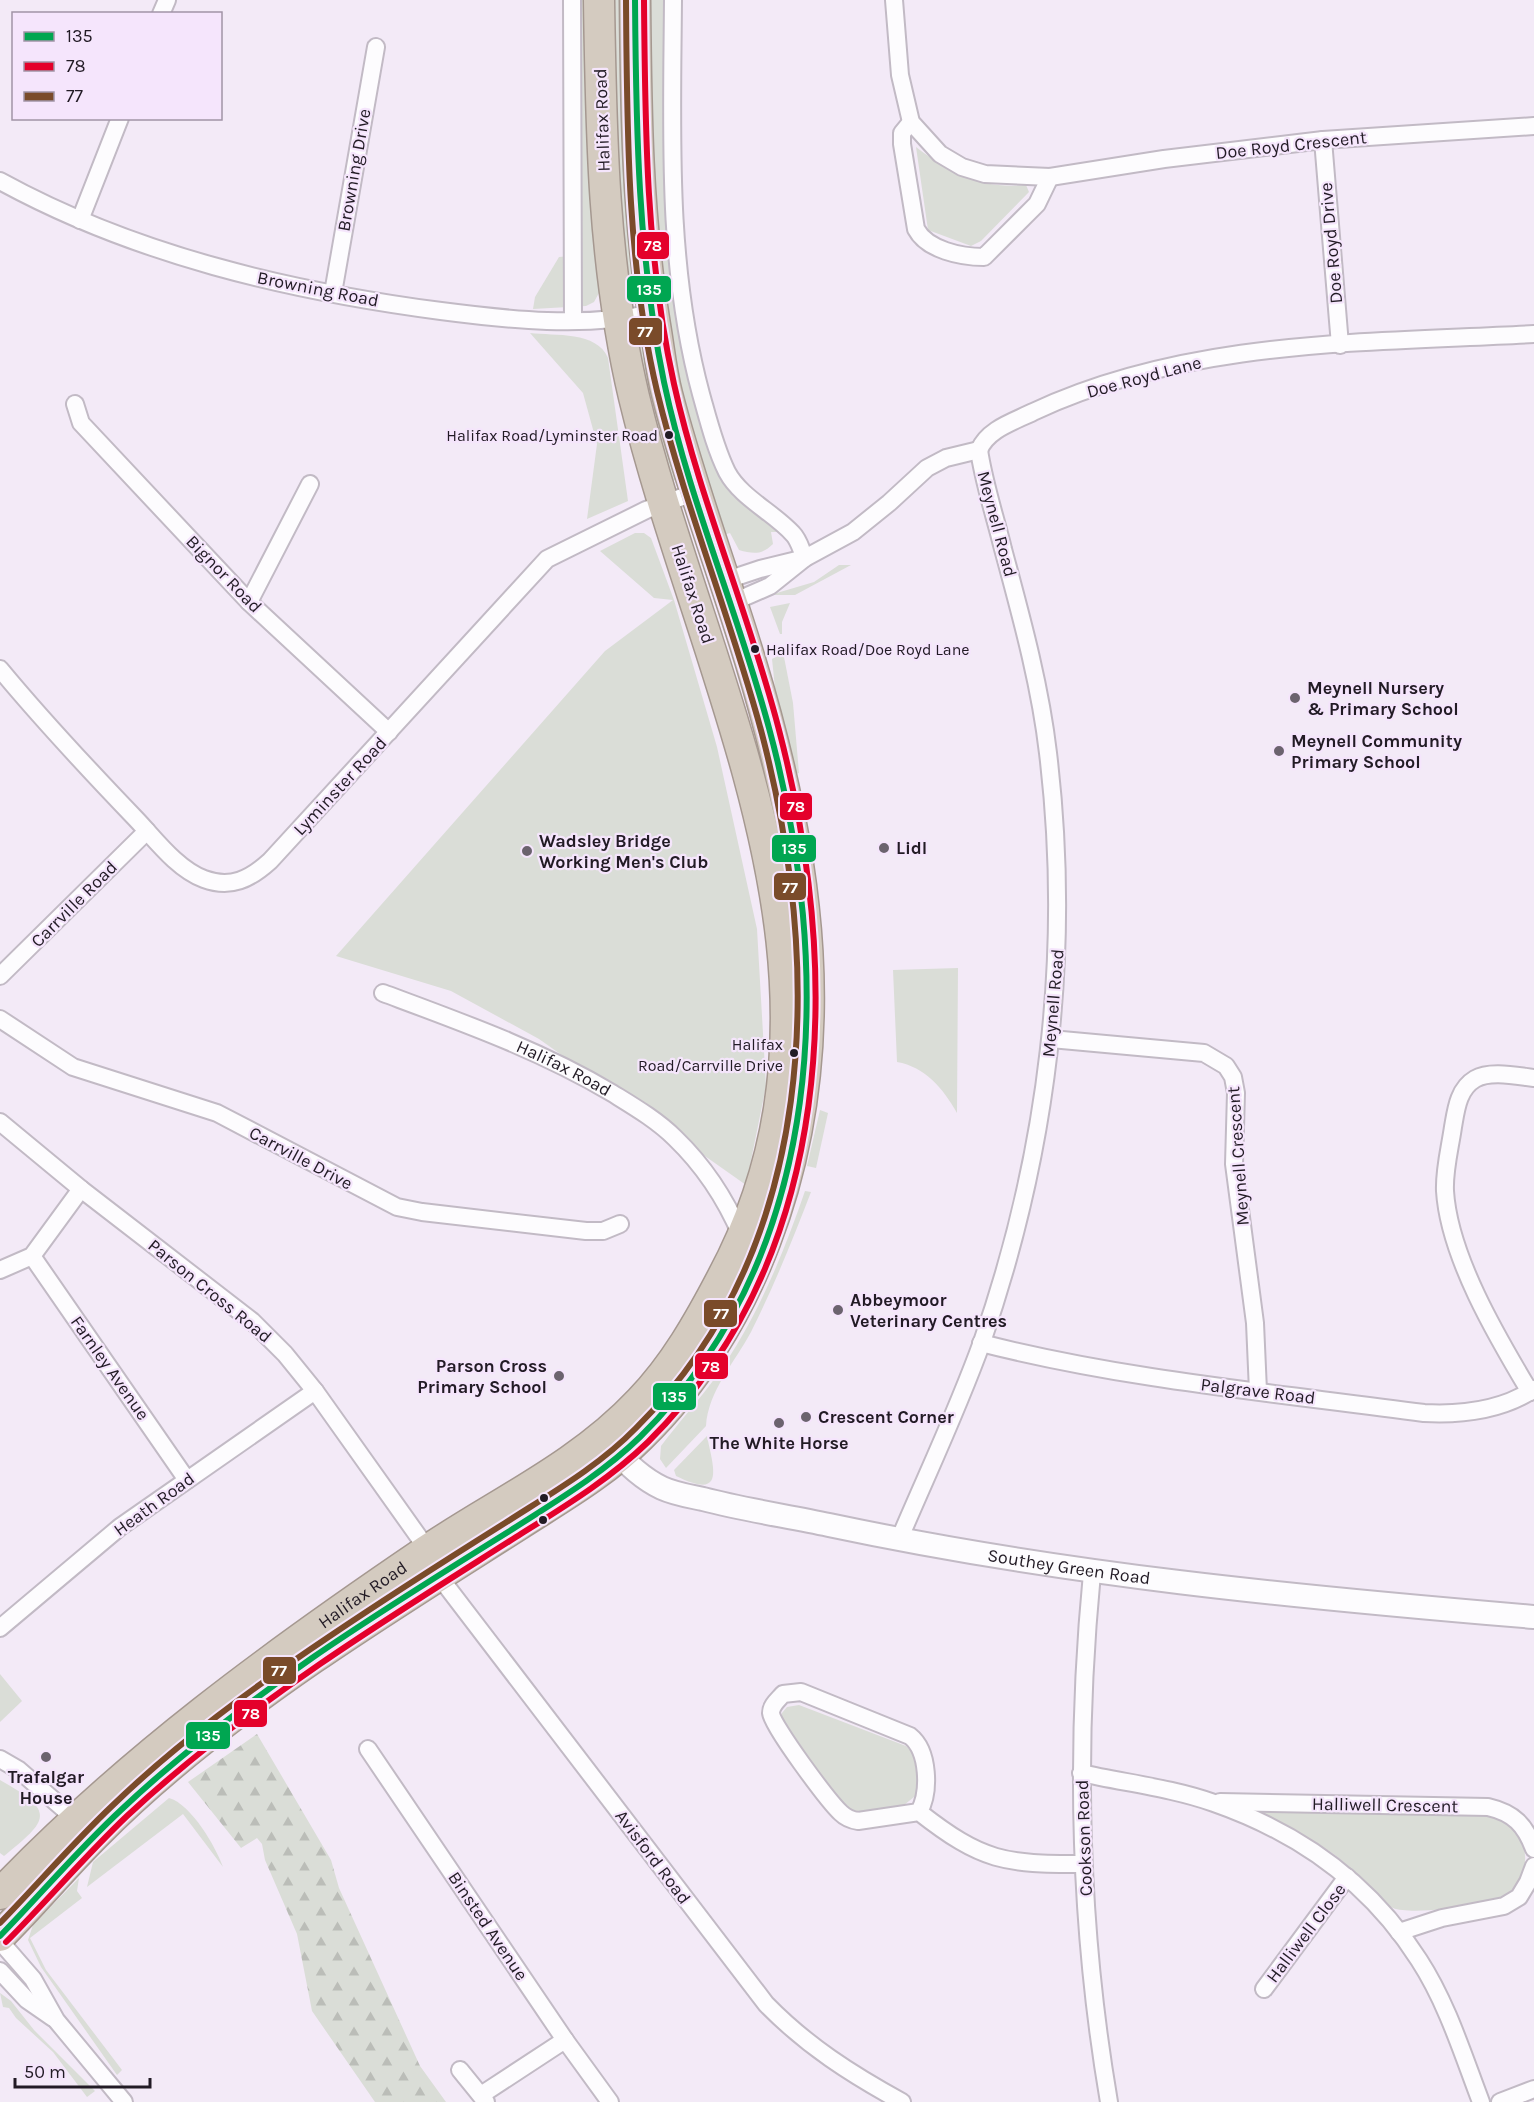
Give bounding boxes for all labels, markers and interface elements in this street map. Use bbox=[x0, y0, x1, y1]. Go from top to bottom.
legend bbox=[12, 12, 222, 120]
text: 135 bbox=[66, 25, 93, 47]
text: 78 bbox=[66, 55, 86, 77]
street label: Halifax Road bbox=[589, 68, 615, 172]
text: 77 bbox=[66, 85, 83, 107]
street label: Browning Drive bbox=[332, 107, 376, 233]
street label: Doe Royd Crescent bbox=[1214, 126, 1368, 164]
street label: Doe Royd Drive bbox=[1315, 182, 1347, 304]
line badge: 78 bbox=[636, 231, 670, 260]
text: 78 bbox=[644, 236, 662, 255]
street label: Browning Road bbox=[255, 266, 381, 312]
line badge: 135 bbox=[626, 275, 672, 303]
text: 135 bbox=[637, 280, 661, 299]
line badge: 77 bbox=[628, 317, 663, 346]
text: 77 bbox=[637, 322, 653, 341]
street label: Doe Royd Lane bbox=[1084, 351, 1204, 403]
place label: Halifax Road/Lyminster Road bbox=[446, 426, 658, 445]
marker: Halifax Road/Lyminster Road bbox=[663, 429, 675, 441]
street label: Meynell Road bbox=[972, 469, 1022, 579]
street label: Bignor Road bbox=[181, 531, 267, 617]
street label: Halifax Road bbox=[667, 541, 719, 647]
place label: Halifax Road/Doe Royd Lane bbox=[766, 640, 970, 659]
marker: Halifax Road/Doe Royd Lane bbox=[749, 643, 761, 655]
place label: Meynell Nursery & Primary School bbox=[1307, 677, 1459, 720]
marker: Meynell Nursery & Primary School bbox=[1288, 691, 1302, 705]
place label: Meynell Community Primary School bbox=[1291, 730, 1462, 773]
street label: Lyminster Road bbox=[289, 732, 391, 840]
marker: Meynell Community Primary School bbox=[1272, 744, 1286, 758]
line badge: 78 bbox=[779, 792, 813, 821]
text: 78 bbox=[787, 797, 805, 816]
place label: Wadsley Bridge Working Men's Club bbox=[539, 830, 708, 873]
line badge: 135 bbox=[771, 834, 817, 863]
place label: Lidl bbox=[896, 837, 927, 859]
text: 135 bbox=[782, 839, 806, 858]
marker: Lidl bbox=[877, 841, 891, 855]
marker: Wadsley Bridge Working Men's Club bbox=[520, 844, 534, 858]
street label: Carrville Road bbox=[26, 856, 122, 952]
line badge: 77 bbox=[773, 872, 807, 901]
text: 77 bbox=[782, 878, 798, 897]
street label: Meynell Road bbox=[1037, 948, 1069, 1058]
street label: Halifax Road bbox=[513, 1035, 615, 1101]
place label: Halifax Road/Carrville Drive bbox=[638, 1035, 783, 1075]
marker: Halifax Road/Carrville Drive bbox=[788, 1047, 800, 1059]
street label: Meynell Crescent bbox=[1222, 1085, 1254, 1226]
street label: Carrville Drive bbox=[246, 1122, 356, 1194]
street label: Parson Cross Road bbox=[144, 1234, 276, 1348]
place label: Abbeymoor Veterinary Centres bbox=[850, 1289, 1007, 1332]
line badge: 77 bbox=[703, 1299, 738, 1328]
marker: Abbeymoor Veterinary Centres bbox=[831, 1303, 845, 1317]
text: 77 bbox=[713, 1304, 729, 1323]
street label: Farnley Avenue bbox=[66, 1312, 154, 1424]
line badge: 78 bbox=[694, 1352, 729, 1380]
place label: Parson Cross Primary School bbox=[417, 1355, 547, 1398]
text: 78 bbox=[702, 1357, 720, 1376]
marker: Parson Cross Primary School bbox=[552, 1369, 566, 1383]
street label: Palgrave Road bbox=[1199, 1373, 1317, 1409]
line badge: 135 bbox=[652, 1382, 697, 1411]
text: 135 bbox=[662, 1387, 686, 1406]
place label: Crescent Corner bbox=[818, 1406, 954, 1428]
marker: Crescent Corner bbox=[799, 1410, 813, 1424]
marker: The White Horse bbox=[772, 1416, 786, 1430]
place label: The White Horse bbox=[709, 1432, 849, 1454]
street label: Heath Road bbox=[109, 1467, 199, 1541]
unlabelled marker bbox=[538, 1492, 550, 1504]
unlabelled marker bbox=[537, 1514, 549, 1526]
street label: Southey Green Road bbox=[986, 1544, 1152, 1589]
street label: Halifax Road bbox=[314, 1556, 411, 1633]
line badge: 77 bbox=[262, 1656, 297, 1685]
text: 77 bbox=[271, 1661, 287, 1680]
line badge: 78 bbox=[233, 1699, 268, 1728]
text: 78 bbox=[242, 1704, 260, 1723]
line badge: 135 bbox=[185, 1721, 231, 1750]
text: 135 bbox=[196, 1726, 220, 1745]
marker: Trafalgar House bbox=[39, 1750, 53, 1764]
place label: Trafalgar House bbox=[8, 1766, 84, 1809]
street label: Cookson Road bbox=[1071, 1779, 1097, 1897]
street label: Halliwell Crescent bbox=[1312, 1793, 1459, 1817]
street label: Avisford Road bbox=[610, 1806, 696, 1908]
street label: Binsted Avenue bbox=[443, 1867, 533, 1985]
street label: Halliwell Close bbox=[1262, 1879, 1350, 1987]
scale bar bbox=[15, 2051, 150, 2089]
text: 50 m bbox=[24, 2061, 66, 2083]

